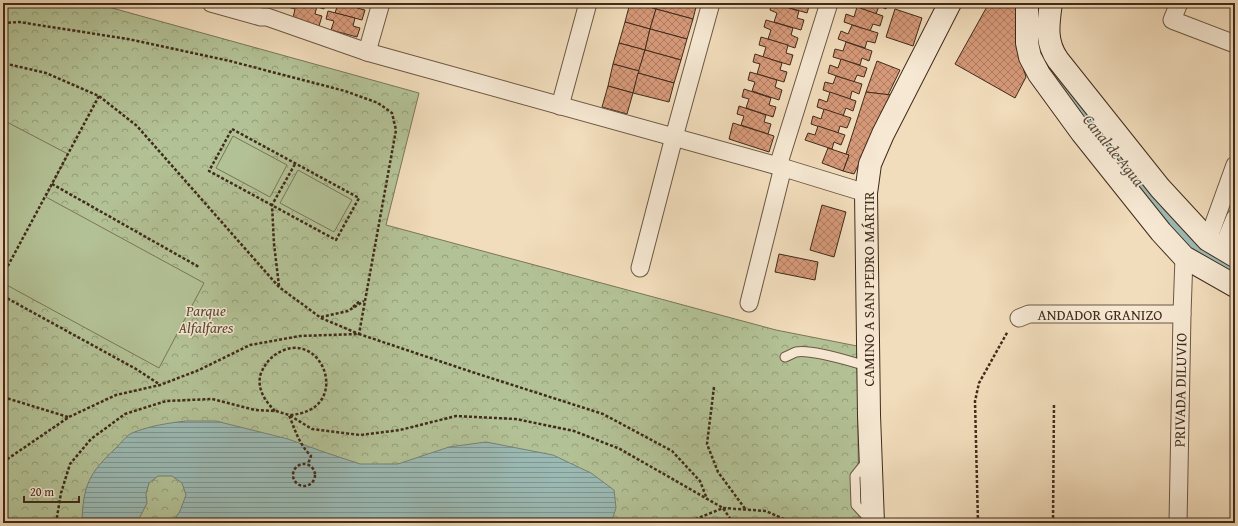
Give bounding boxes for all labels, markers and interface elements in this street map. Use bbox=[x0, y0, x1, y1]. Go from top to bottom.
water label: Canal de Agua bbox=[1077, 109, 1151, 192]
street label: CAMINO A SAN PEDRO MÁRTIR bbox=[858, 191, 879, 387]
park label: Parque Alfalfares bbox=[177, 300, 234, 338]
street label: ANDADOR GRANIZO bbox=[1038, 304, 1162, 325]
street label: PRIVADA DILUVIO bbox=[1169, 333, 1191, 447]
scale bar bbox=[24, 478, 79, 504]
text: 20 m bbox=[30, 483, 54, 500]

